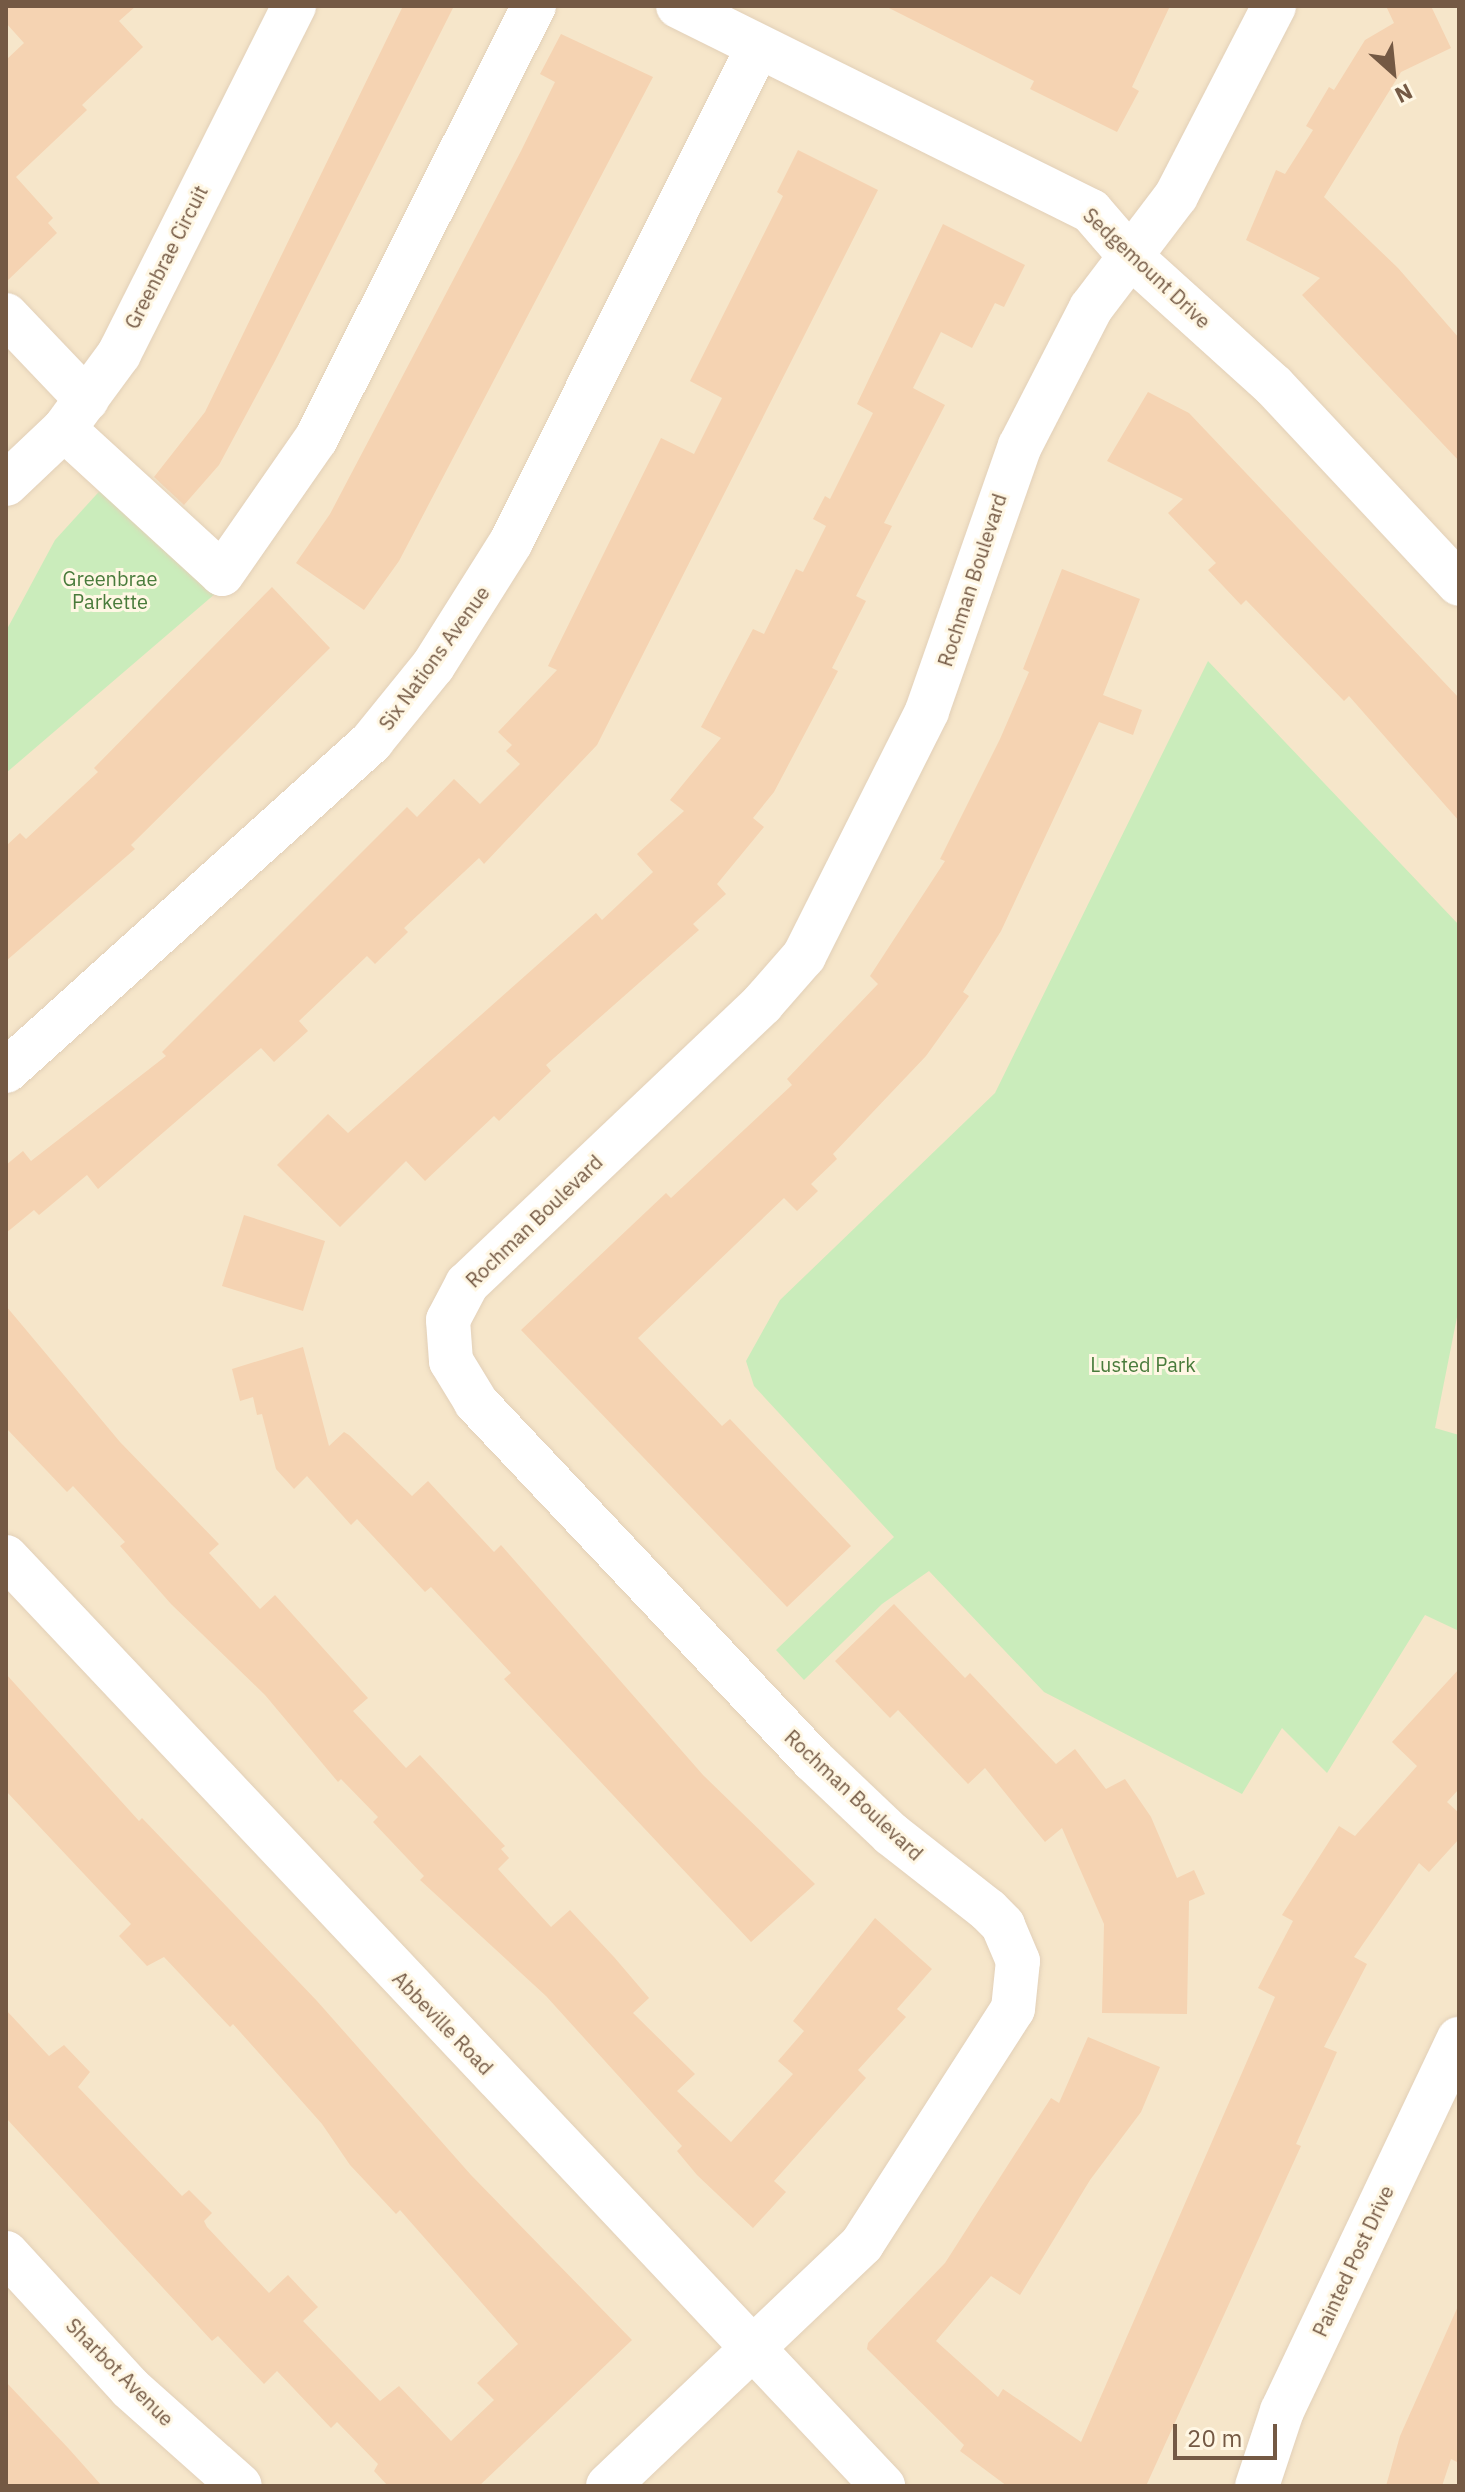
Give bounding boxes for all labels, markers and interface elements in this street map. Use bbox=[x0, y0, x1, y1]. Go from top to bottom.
north arrow bbox=[1353, 32, 1433, 112]
text: N bbox=[1390, 77, 1418, 110]
street label: Greenbrae Circuit bbox=[119, 181, 213, 333]
street label: Sedgemount Drive bbox=[1078, 203, 1216, 333]
street label: Rochman Boulevard bbox=[933, 491, 1011, 669]
park label: Greenbrae Parkette bbox=[63, 566, 157, 613]
street label: Six Nations Avenue bbox=[374, 581, 494, 735]
street label: Rochman Boulevard bbox=[461, 1150, 607, 1292]
park label: Lusted Park bbox=[1090, 1352, 1196, 1376]
street label: Rochman Boulevard bbox=[780, 1725, 928, 1865]
street label: Abbeville Road bbox=[388, 1966, 498, 2080]
street label: Painted Post Drive bbox=[1307, 2182, 1399, 2340]
street label: Sharbot Avenue bbox=[61, 2313, 179, 2431]
scale bar bbox=[1177, 2408, 1281, 2458]
text: 20 m bbox=[1187, 2422, 1242, 2454]

